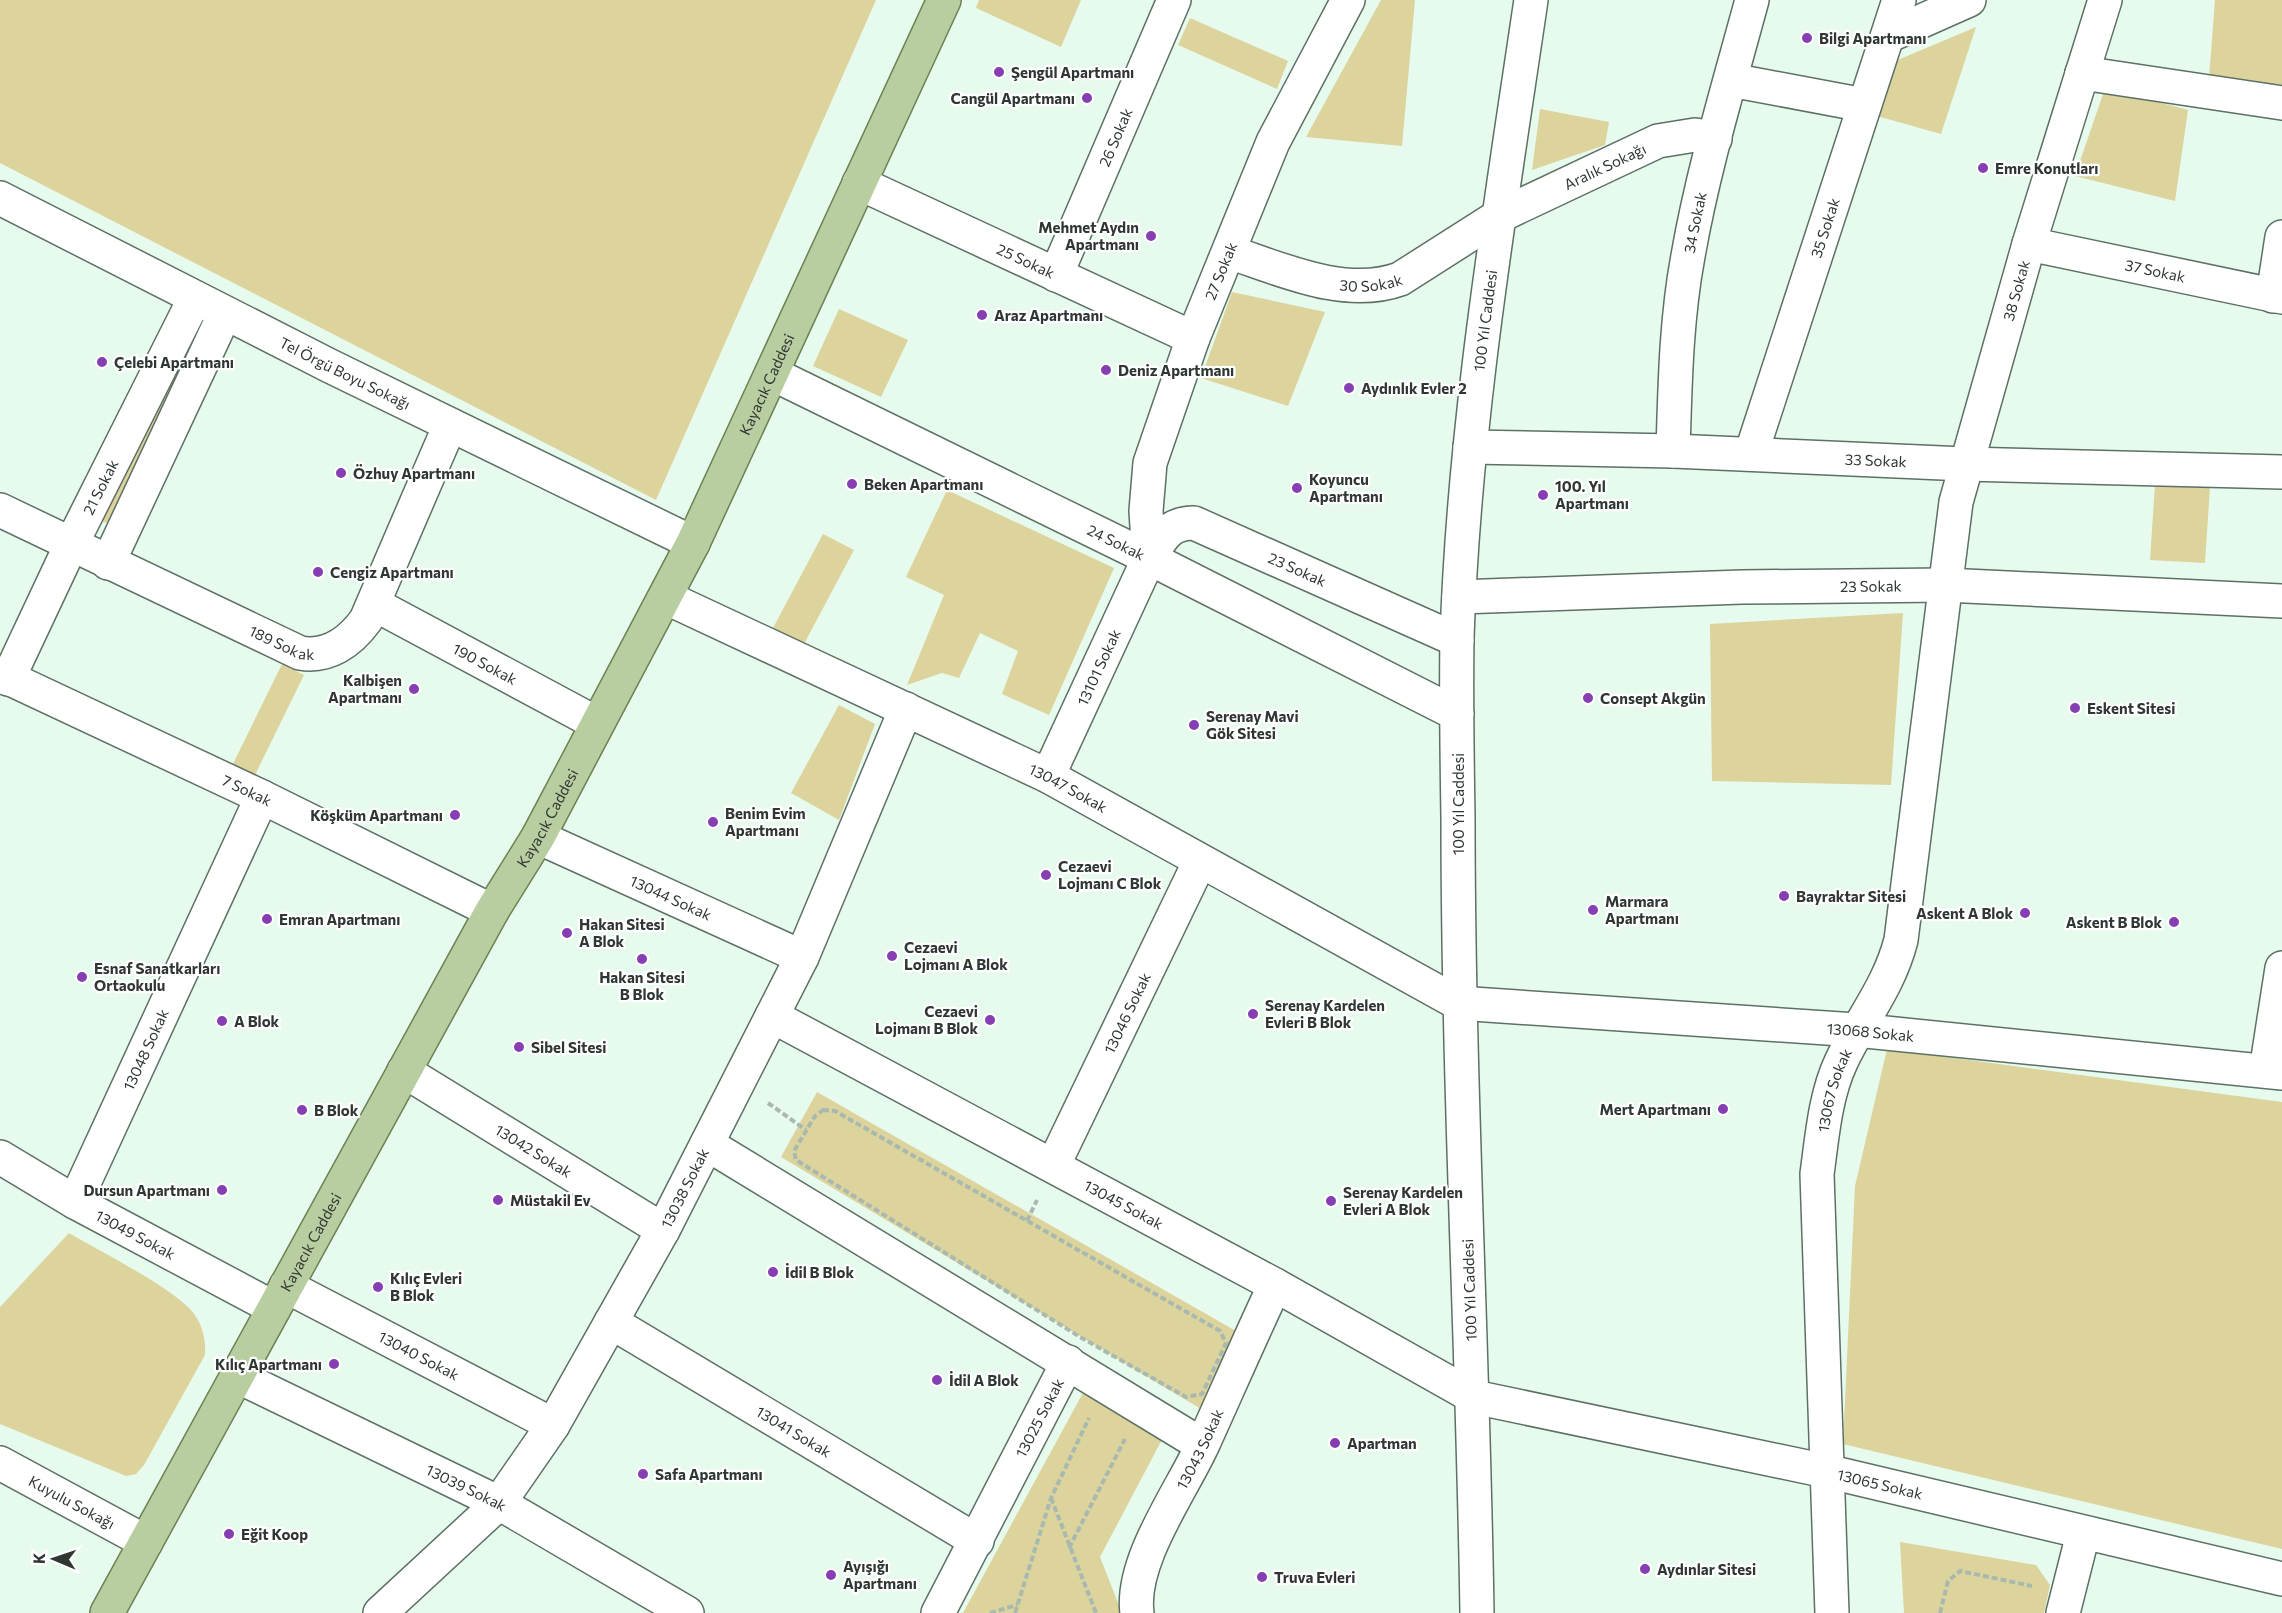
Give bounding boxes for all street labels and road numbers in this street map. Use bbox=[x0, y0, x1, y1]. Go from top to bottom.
street label: 26 Sokak bbox=[1095, 105, 1136, 169]
street label: Aralık Sokağı bbox=[1561, 139, 1649, 193]
street label: 34 Sokak bbox=[1680, 190, 1710, 255]
street label: 35 Sokak bbox=[1807, 195, 1843, 260]
street label: 25 Sokak bbox=[994, 239, 1058, 282]
street label: 27 Sokak bbox=[1201, 239, 1240, 302]
street label: 37 Sokak bbox=[2123, 255, 2187, 286]
street label: 38 Sokak bbox=[1999, 258, 2033, 323]
street label: 100 Yıl Caddesi bbox=[1469, 269, 1500, 372]
street label: 30 Sokak bbox=[1339, 270, 1405, 295]
street label: Kayacık Caddesi bbox=[735, 331, 798, 438]
street label: Tel Örgü Boyu Sokağı bbox=[277, 333, 414, 413]
street label: 33 Sokak bbox=[1844, 450, 1907, 470]
street label: 21 Sokak bbox=[79, 456, 122, 518]
street label: 24 Sokak bbox=[1084, 520, 1148, 564]
street label: 23 Sokak bbox=[1266, 548, 1329, 590]
street label: 23 Sokak bbox=[1840, 576, 1902, 595]
street label: 189 Sokak bbox=[246, 621, 314, 663]
street label: 13101 Sokak bbox=[1073, 626, 1124, 708]
street label: 190 Sokak bbox=[450, 639, 520, 688]
street label: 100 Yıl Caddesi bbox=[1449, 753, 1467, 855]
street label: 13047 Sokak bbox=[1026, 759, 1110, 816]
street label: Kayacık Caddesi bbox=[513, 766, 581, 870]
street label: 7 Sokak bbox=[219, 771, 275, 809]
street label: 13044 Sokak bbox=[627, 871, 715, 924]
street label: 13046 Sokak bbox=[1100, 969, 1154, 1056]
street label: 13048 Sokak bbox=[119, 1006, 172, 1093]
street label: 13068 Sokak bbox=[1826, 1019, 1915, 1045]
street label: 13067 Sokak bbox=[1814, 1045, 1855, 1133]
street label: 13042 Sokak bbox=[492, 1120, 575, 1181]
street label: 13038 Sokak bbox=[657, 1145, 712, 1231]
street label: 13045 Sokak bbox=[1081, 1176, 1167, 1233]
street label: Kayacık Caddesi bbox=[276, 1190, 345, 1295]
street label: 13049 Sokak bbox=[93, 1206, 178, 1263]
street label: 100 Yıl Caddesi bbox=[1458, 1239, 1480, 1341]
street label: 13040 Sokak bbox=[376, 1327, 462, 1384]
street label: 13025 Sokak bbox=[1011, 1375, 1067, 1460]
street label: 13041 Sokak bbox=[753, 1402, 835, 1461]
street label: 13043 Sokak bbox=[1172, 1406, 1227, 1492]
street label: 13039 Sokak bbox=[423, 1460, 510, 1515]
street label: 13065 Sokak bbox=[1835, 1465, 1925, 1503]
street label: Kuyulu Sokağı bbox=[26, 1471, 118, 1533]

